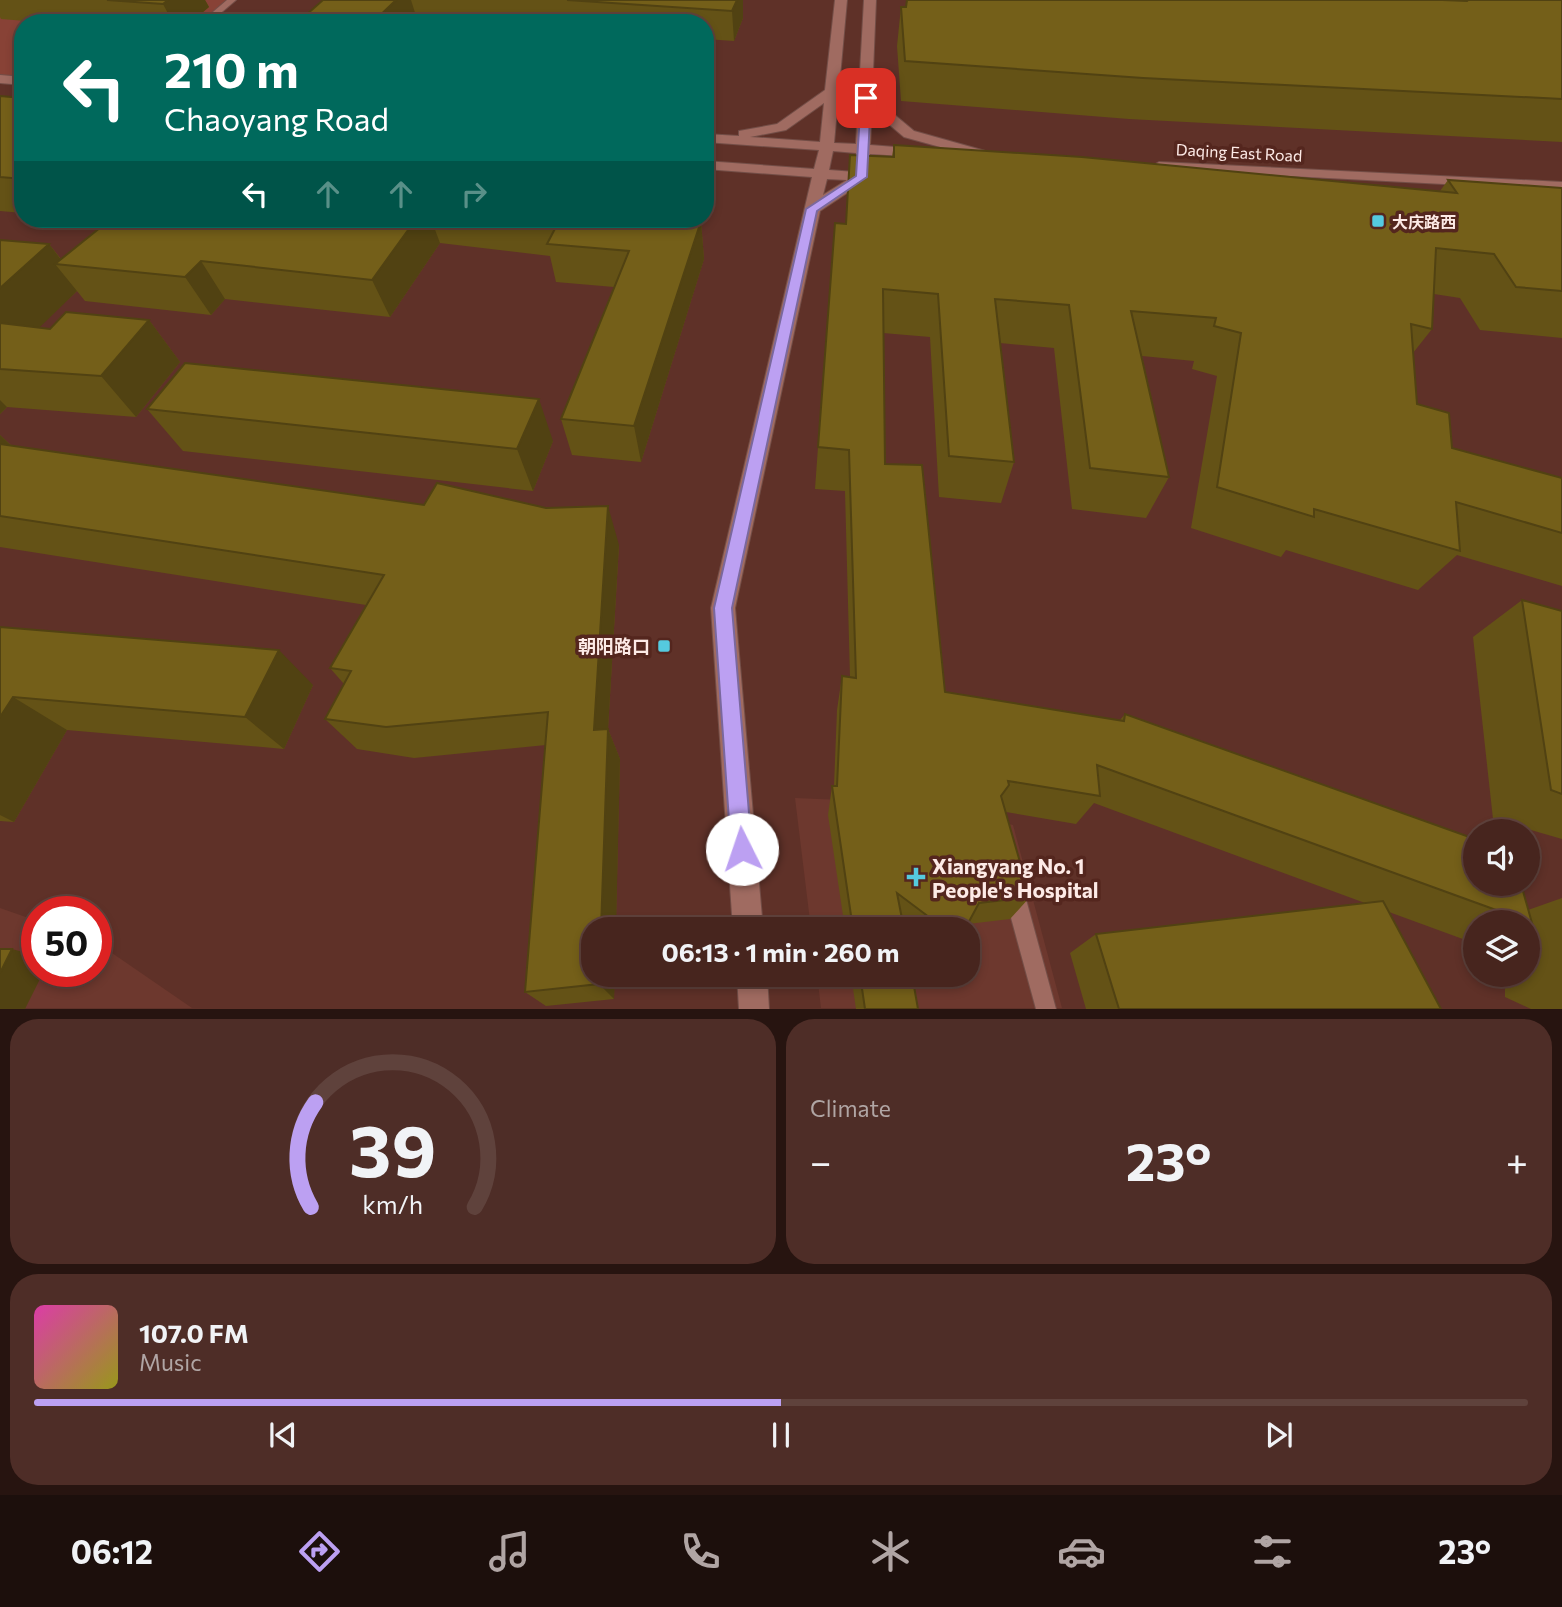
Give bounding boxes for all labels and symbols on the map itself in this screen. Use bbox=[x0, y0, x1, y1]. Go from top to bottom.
pin bbox=[836, 68, 896, 128]
street label: Daqing East Road bbox=[1175, 139, 1303, 165]
place label: 大庆路西 bbox=[1392, 212, 1456, 231]
marker: 大庆路西 bbox=[1370, 213, 1386, 229]
place label: 朝阳路口 bbox=[578, 635, 650, 657]
marker: 朝阳路口 bbox=[656, 638, 672, 654]
position arrow bbox=[705, 812, 779, 886]
place label: Xiangyang No. 1 People's Hospital bbox=[932, 853, 1099, 902]
marker: Xiangyang No. 1 People's Hospital bbox=[906, 867, 926, 887]
speed limit sign: 50 bbox=[21, 896, 112, 987]

